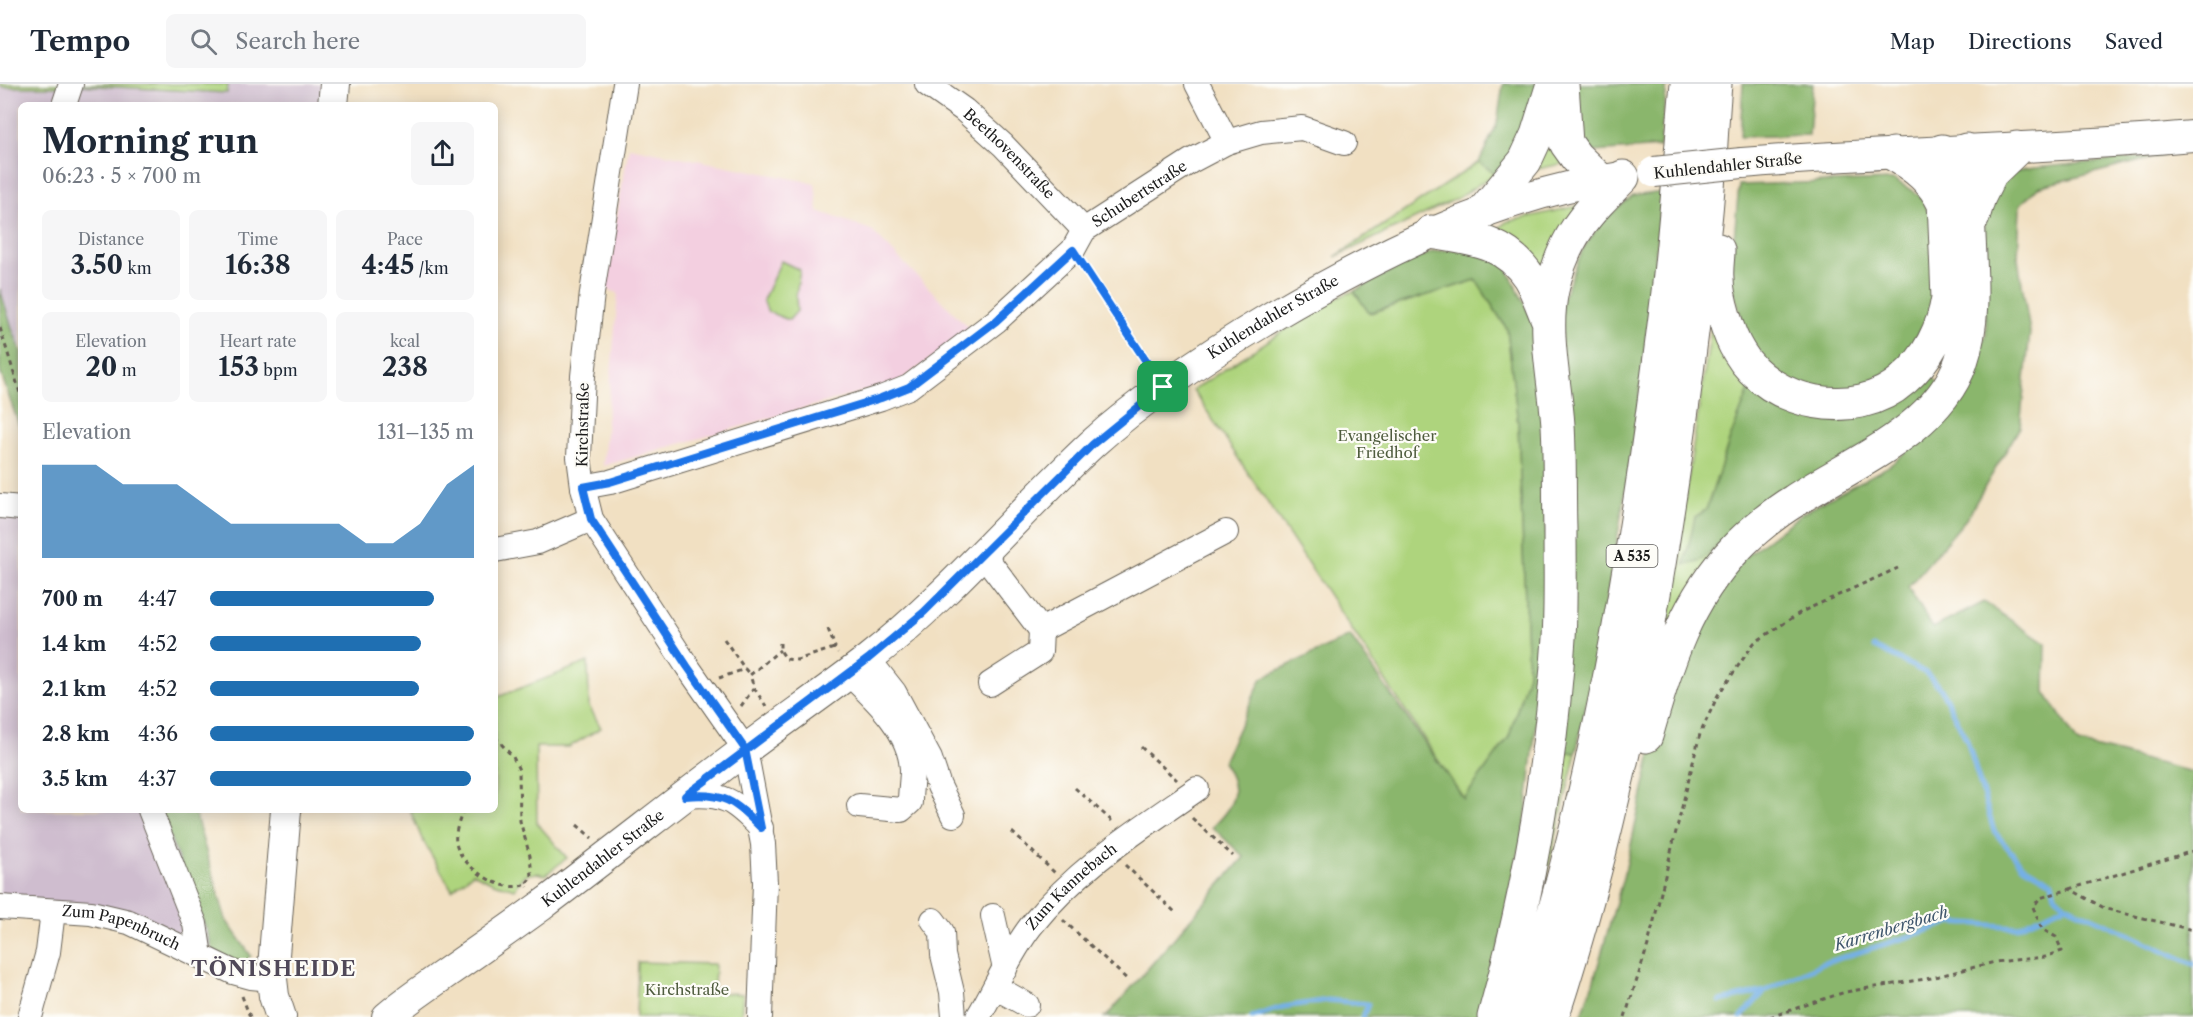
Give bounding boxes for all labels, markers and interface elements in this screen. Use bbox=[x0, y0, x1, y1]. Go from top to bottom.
search box bbox=[166, 14, 586, 68]
text: Tempo bbox=[30, 24, 130, 58]
icon: search bbox=[187, 25, 220, 58]
text: Search here bbox=[235, 28, 360, 55]
text: Map bbox=[1890, 29, 1935, 54]
text: Directions bbox=[1968, 29, 2072, 54]
text: Saved bbox=[2105, 29, 2163, 54]
street label: Beethovenstraße bbox=[960, 104, 1059, 203]
text: Morning run bbox=[42, 121, 258, 162]
button: share bbox=[411, 122, 474, 185]
street label: Kuhlendahler Straße bbox=[1653, 148, 1803, 183]
street label: Schubertstraße bbox=[1088, 156, 1190, 231]
text: 06:23 · 5 × 700 m bbox=[42, 164, 201, 188]
text: Distance bbox=[78, 229, 144, 249]
text: Time bbox=[238, 229, 278, 249]
text: Pace bbox=[387, 229, 423, 249]
text: 3.50 bbox=[70, 249, 123, 281]
text: 16:38 bbox=[225, 249, 291, 281]
text: 4:45 bbox=[361, 249, 414, 281]
text: km bbox=[123, 258, 152, 278]
text: /km bbox=[414, 258, 449, 278]
street label: Kuhlendahler Straße bbox=[1204, 271, 1342, 363]
text: Elevation bbox=[75, 331, 147, 351]
text: Heart rate bbox=[219, 331, 297, 351]
text: kcal bbox=[390, 331, 420, 351]
text: 20 bbox=[85, 351, 117, 383]
text: 153 bbox=[218, 351, 259, 383]
text: 238 bbox=[382, 351, 428, 383]
text: m bbox=[117, 360, 137, 380]
text: bpm bbox=[259, 360, 298, 380]
pin bbox=[1137, 361, 1188, 412]
icon: arrive bbox=[1146, 370, 1179, 403]
street label: Kirchstraße bbox=[572, 383, 593, 467]
text: Elevation bbox=[42, 420, 131, 444]
text: 131–135 m bbox=[377, 420, 474, 444]
park label: Evangelischer Friedhof bbox=[1337, 426, 1437, 462]
road number: A 535 bbox=[1606, 545, 1658, 567]
text: 700 m bbox=[42, 587, 103, 611]
text: 4:47 bbox=[138, 587, 177, 611]
text: 1.4 km bbox=[42, 632, 107, 656]
text: 4:52 bbox=[138, 632, 178, 656]
text: 2.1 km bbox=[42, 677, 106, 701]
text: 4:52 bbox=[138, 677, 178, 701]
text: 2.8 km bbox=[42, 722, 110, 746]
text: 4:36 bbox=[138, 722, 178, 746]
text: 3.5 km bbox=[42, 767, 108, 791]
text: 4:37 bbox=[138, 767, 176, 791]
street label: Kuhlendahler Straße bbox=[538, 805, 668, 911]
street label: Zum Kannebach bbox=[1022, 838, 1121, 934]
street label: Zum Papenbruch bbox=[61, 901, 184, 954]
water label: Karrenbergbach bbox=[1830, 901, 1950, 955]
district label: TÖNISHEIDE bbox=[191, 956, 357, 981]
park label: Kirchstraße bbox=[645, 980, 729, 999]

